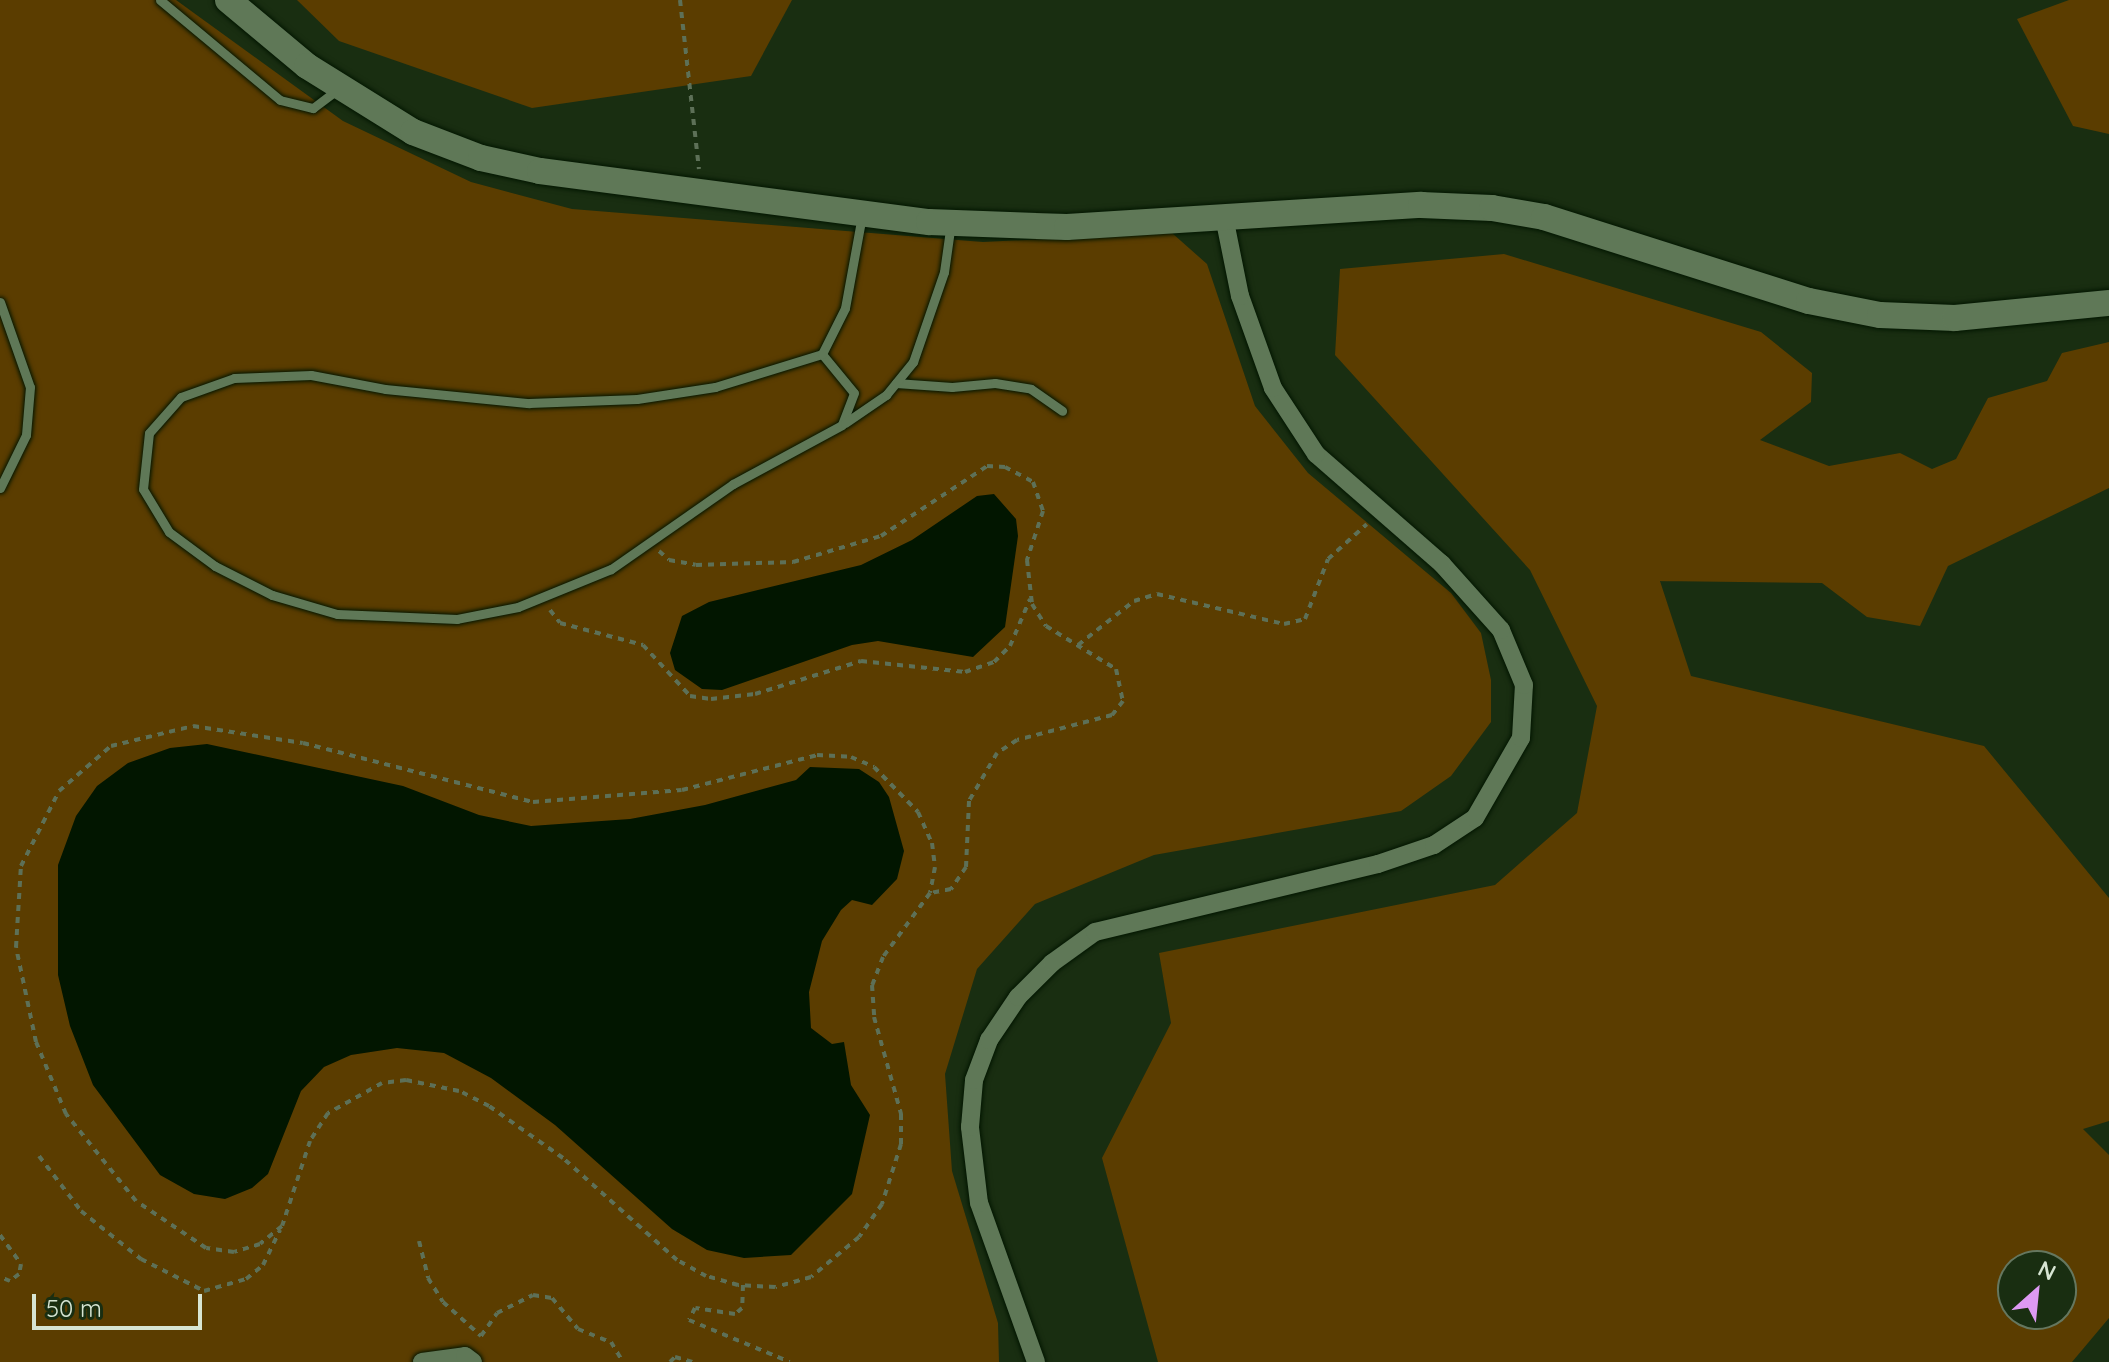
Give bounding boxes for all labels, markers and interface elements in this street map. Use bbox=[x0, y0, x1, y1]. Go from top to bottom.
north arrow bbox=[1997, 1250, 2077, 1330]
text: N bbox=[2033, 1254, 2061, 1287]
scale bar bbox=[36, 1278, 206, 1328]
text: 50 m bbox=[46, 1293, 102, 1323]

